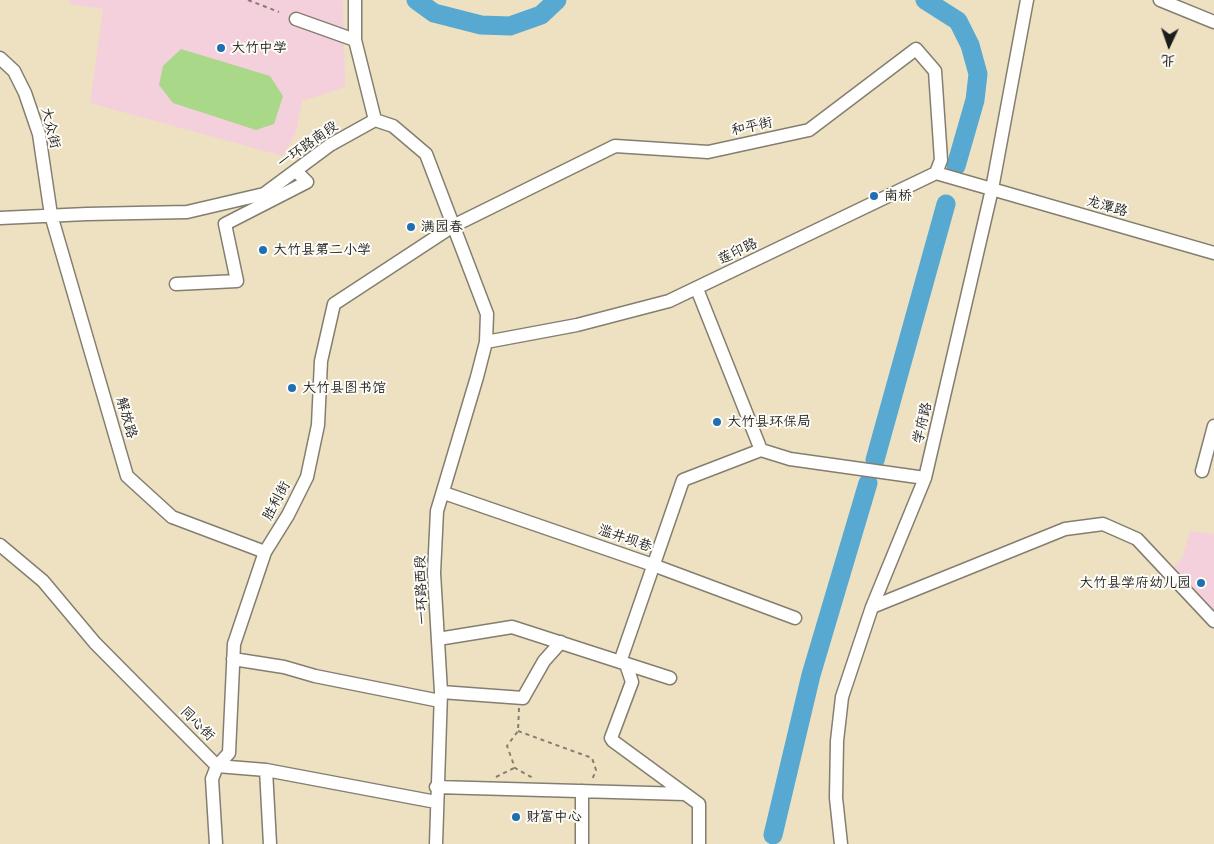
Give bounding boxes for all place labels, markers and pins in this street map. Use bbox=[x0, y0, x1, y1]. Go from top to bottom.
place label: 大竹中学 bbox=[231, 40, 287, 56]
marker: 大竹中学 bbox=[215, 42, 227, 54]
place label: 南桥 bbox=[884, 188, 912, 204]
marker: 南桥 bbox=[868, 190, 880, 202]
place label: 满园春 bbox=[421, 219, 463, 235]
marker: 满园春 bbox=[405, 221, 417, 233]
place label: 大竹县第二小学 bbox=[273, 242, 371, 258]
marker: 大竹县第二小学 bbox=[257, 244, 269, 256]
place label: 大竹县图书馆 bbox=[302, 380, 386, 396]
marker: 大竹县图书馆 bbox=[286, 382, 298, 394]
place label: 大竹县环保局 bbox=[727, 414, 811, 430]
marker: 大竹县环保局 bbox=[711, 416, 723, 428]
place label: 大竹县学府幼儿园 bbox=[1079, 575, 1191, 591]
marker: 大竹县学府幼儿园 bbox=[1195, 577, 1207, 589]
place label: 财富中心 bbox=[526, 809, 582, 825]
marker: 财富中心 bbox=[510, 811, 522, 823]

